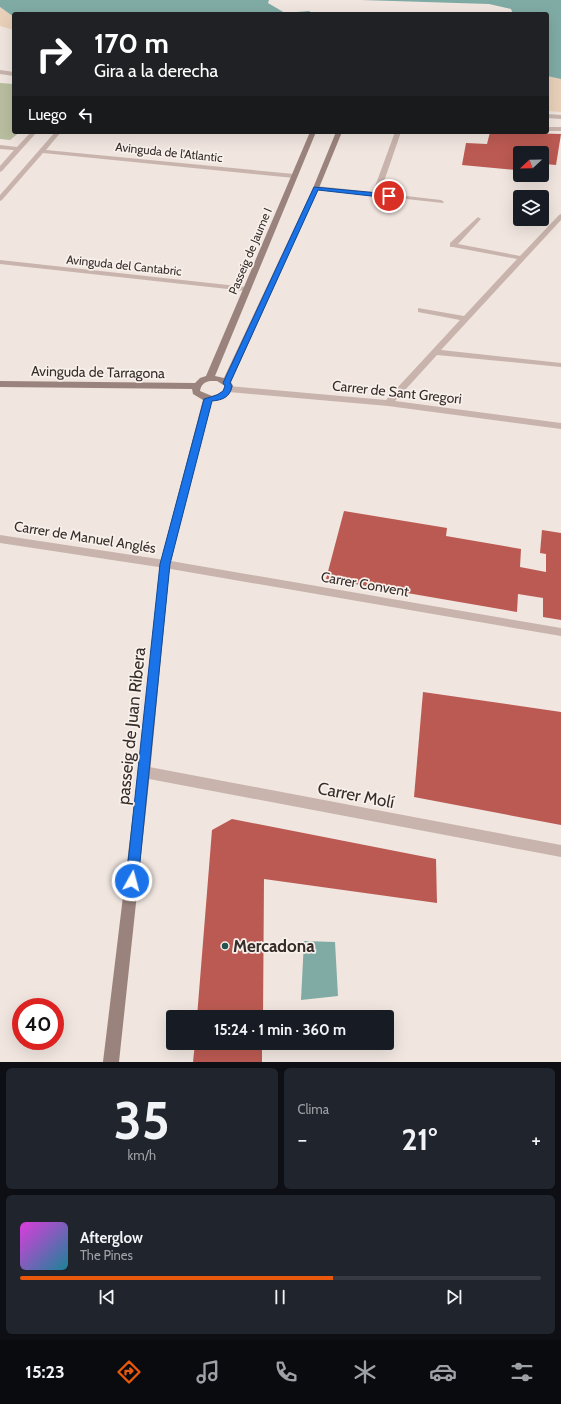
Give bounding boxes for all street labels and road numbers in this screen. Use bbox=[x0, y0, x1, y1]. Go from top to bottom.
street label: Avinguda de l'Atlantic bbox=[115, 139, 224, 165]
street label: Passeig de Jaume I bbox=[225, 205, 275, 297]
street label: Avinguda del Cantabric bbox=[66, 251, 183, 279]
street label: Avinguda de Tarragona bbox=[31, 362, 165, 382]
street label: Carrer de Sant Gregori bbox=[331, 376, 463, 408]
street label: Carrer de Manuel Anglés bbox=[13, 517, 157, 557]
street label: Carrer Convent bbox=[320, 567, 411, 601]
street label: passeig de Juan Ribera bbox=[113, 646, 149, 806]
street label: Carrer Molí bbox=[316, 778, 396, 812]

